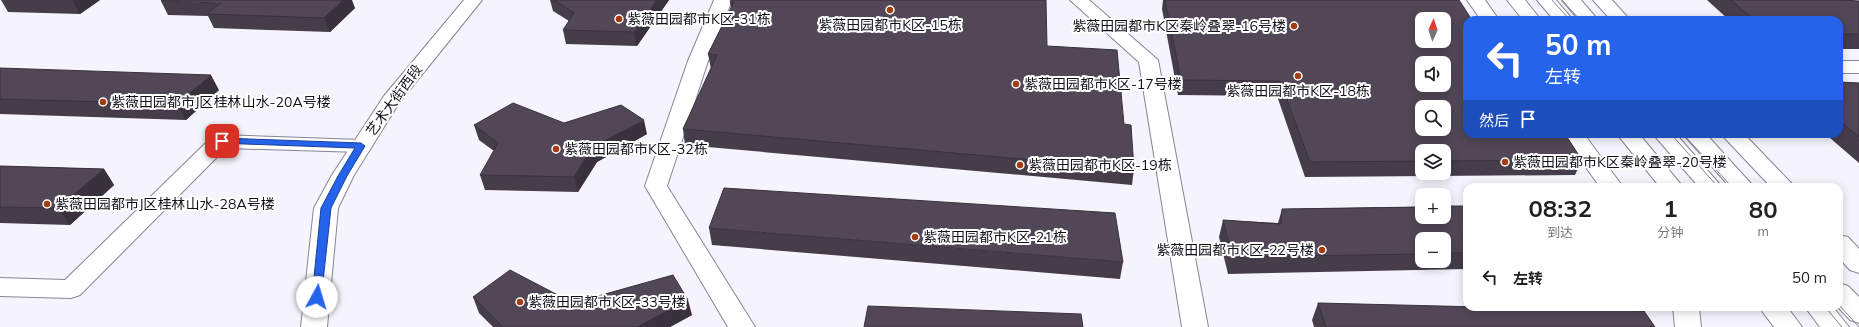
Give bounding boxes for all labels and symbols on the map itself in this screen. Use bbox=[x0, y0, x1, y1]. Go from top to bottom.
marker: 紫薇田园都市K区-15栋 bbox=[885, 5, 895, 15]
place label: 紫薇田园都市K区-31栋 bbox=[627, 10, 771, 28]
north arrow bbox=[1415, 12, 1451, 48]
marker: 紫薇田园都市K区-31栋 bbox=[614, 14, 624, 24]
place label: 紫薇田园都市K区-15栋 bbox=[818, 16, 962, 34]
place label: 紫薇田园都市K区秦岭叠翠-16号楼 bbox=[1072, 17, 1286, 35]
marker: 紫薇田园都市K区秦岭叠翠-16号楼 bbox=[1289, 21, 1299, 31]
street label: 艺术大街西段 bbox=[362, 61, 426, 139]
marker: 紫薇田园都市K区-18栋 bbox=[1293, 71, 1303, 81]
place label: 紫薇田园都市K区-17号楼 bbox=[1024, 75, 1182, 93]
marker: 紫薇田园都市K区-17号楼 bbox=[1011, 79, 1021, 89]
place label: 紫薇田园都市K区-18栋 bbox=[1226, 82, 1370, 100]
place label: 紫薇田园都市J区桂林山水-20A号楼 bbox=[111, 93, 331, 111]
marker: 紫薇田园都市J区桂林山水-20A号楼 bbox=[98, 97, 108, 107]
pin bbox=[205, 124, 239, 158]
place label: 紫薇田园都市K区-32栋 bbox=[564, 140, 708, 158]
marker: 紫薇田园都市K区-32栋 bbox=[551, 144, 561, 154]
place label: 紫薇田园都市K区秦岭叠翠-20号楼 bbox=[1513, 153, 1727, 171]
place label: 紫薇田园都市K区-19栋 bbox=[1028, 156, 1172, 174]
marker: 紫薇田园都市K区秦岭叠翠-20号楼 bbox=[1500, 157, 1510, 167]
marker: 紫薇田园都市K区-19栋 bbox=[1015, 160, 1025, 170]
place label: 紫薇田园都市J区桂林山水-28A号楼 bbox=[55, 195, 275, 213]
marker: 紫薇田园都市J区桂林山水-28A号楼 bbox=[42, 199, 52, 209]
place label: 紫薇田园都市K区-21栋 bbox=[923, 228, 1067, 246]
marker: 紫薇田园都市K区-21栋 bbox=[910, 232, 920, 242]
place label: 紫薇田园都市K区-22号楼 bbox=[1156, 241, 1314, 259]
marker: 紫薇田园都市K区-22号楼 bbox=[1317, 245, 1327, 255]
position arrow bbox=[296, 276, 338, 318]
place label: 紫薇田园都市K区-33号楼 bbox=[528, 293, 686, 311]
marker: 紫薇田园都市K区-33号楼 bbox=[515, 297, 525, 307]

